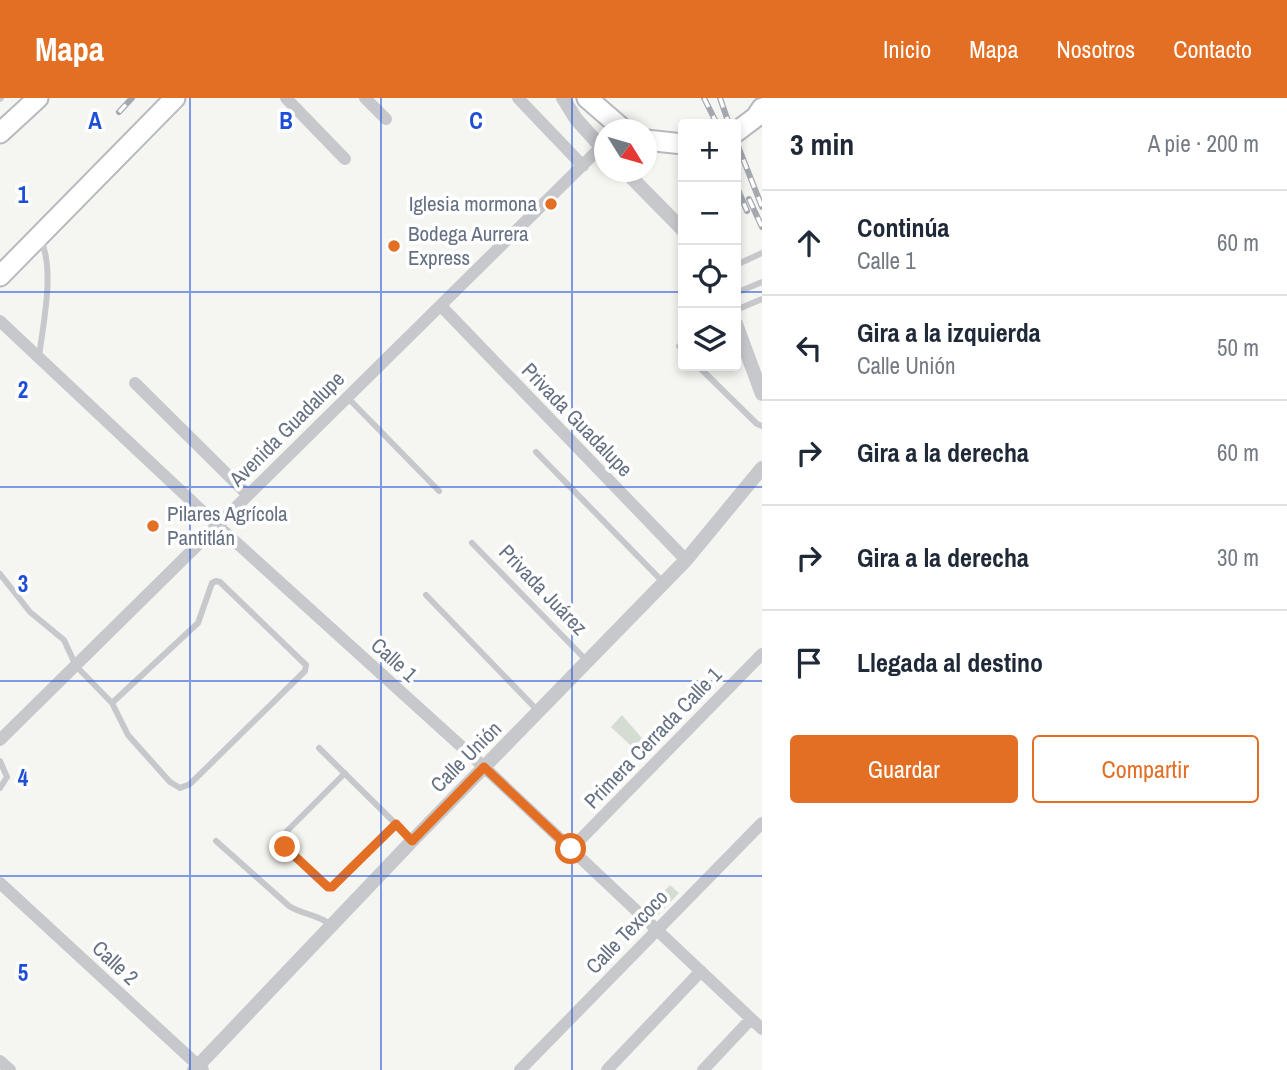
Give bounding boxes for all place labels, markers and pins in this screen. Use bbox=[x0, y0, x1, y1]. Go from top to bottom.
place label: Iglesia mormona bbox=[409, 189, 537, 218]
marker: Iglesia mormona bbox=[543, 196, 559, 212]
place label: Bodega Aurrera Express bbox=[408, 219, 529, 272]
marker: Bodega Aurrera Express bbox=[386, 238, 402, 254]
place label: Pilares Agrícola Pantitlán bbox=[167, 499, 288, 552]
marker: Pilares Agrícola Pantitlán bbox=[145, 518, 161, 534]

